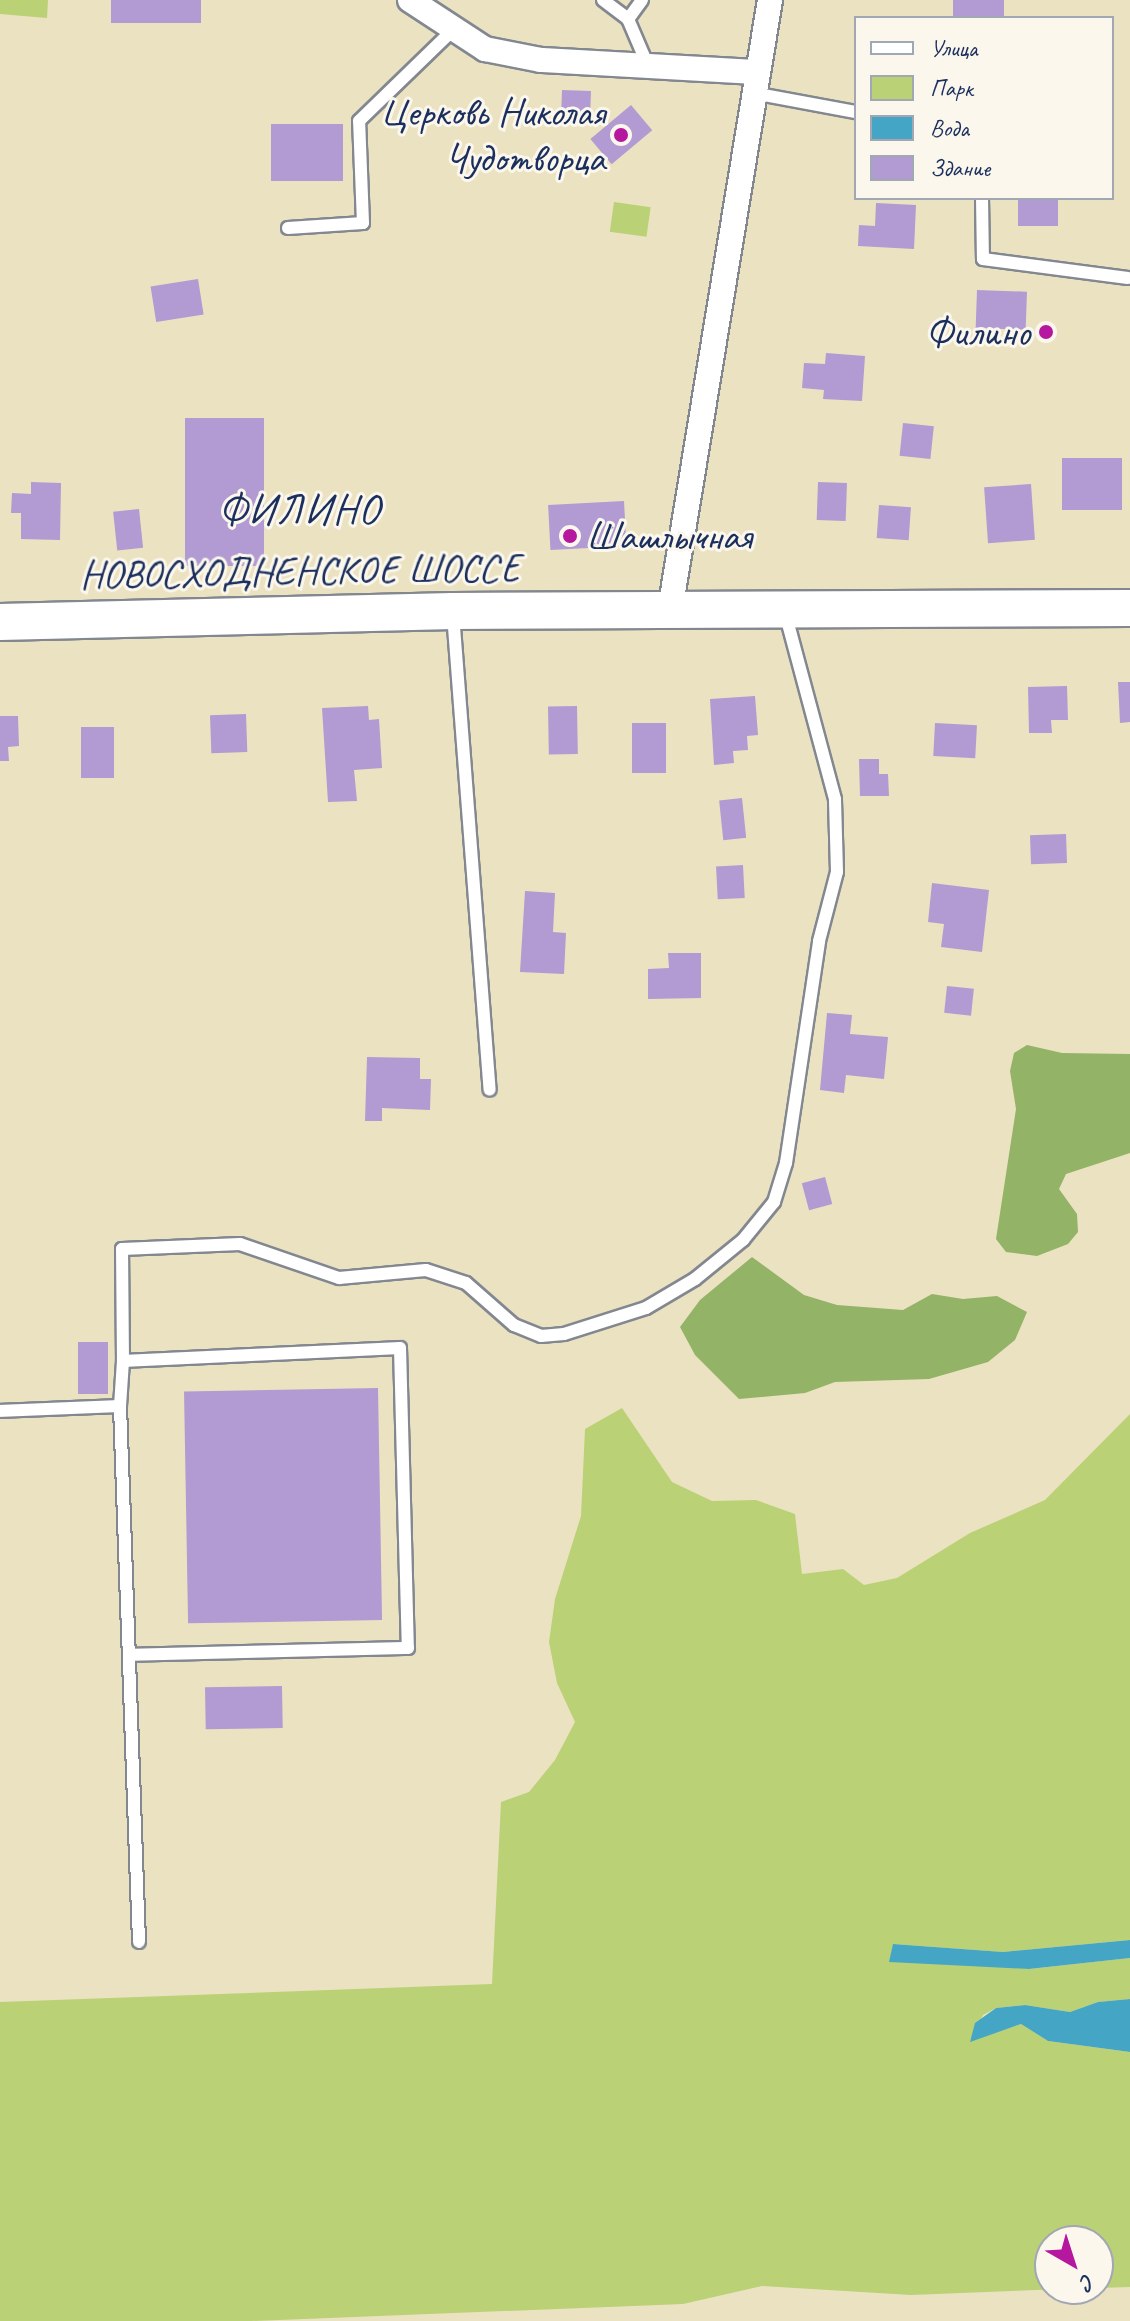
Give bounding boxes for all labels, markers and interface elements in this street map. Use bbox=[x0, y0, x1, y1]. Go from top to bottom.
legend bbox=[854, 16, 1114, 200]
text: Улица bbox=[930, 33, 978, 63]
text: Парк bbox=[930, 73, 973, 103]
place label: Церковь Николая Чудотворца bbox=[379, 88, 605, 182]
text: Вода bbox=[930, 113, 969, 143]
marker: Церковь Николая Чудотворца bbox=[612, 126, 630, 144]
text: Здание bbox=[930, 153, 990, 183]
place label: Филино bbox=[926, 308, 1030, 356]
marker: Филино bbox=[1037, 323, 1055, 341]
district label: ФИЛИНО bbox=[220, 485, 380, 535]
place label: Шашлычная bbox=[586, 512, 752, 560]
marker: Шашлычная bbox=[561, 527, 579, 545]
street label: НОВОСХОДНЕНСКОЕ ШОССЕ bbox=[79, 543, 521, 599]
north arrow bbox=[1034, 2225, 1114, 2305]
text: С bbox=[1075, 2268, 1101, 2296]

